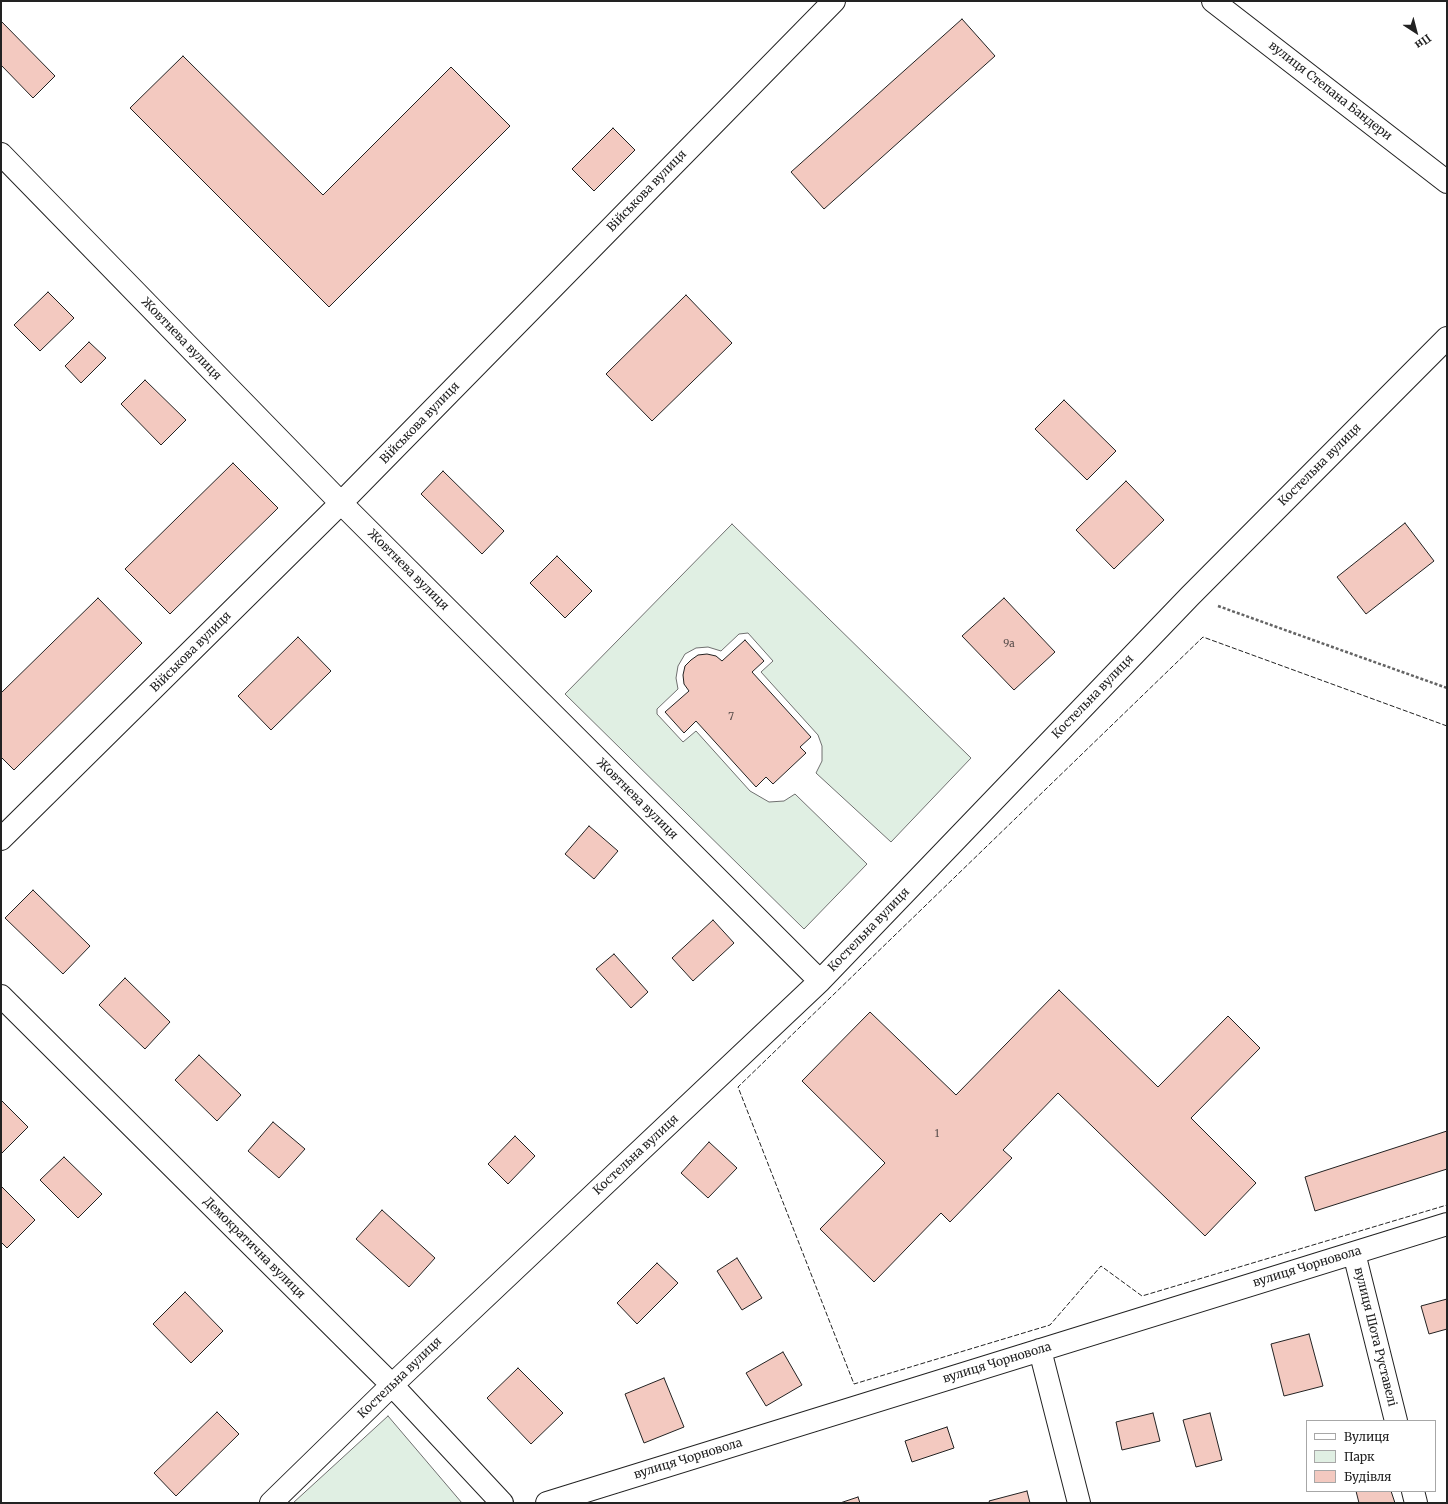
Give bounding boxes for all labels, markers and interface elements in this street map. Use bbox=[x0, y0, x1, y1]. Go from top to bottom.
north arrow bbox=[1396, 12, 1436, 52]
text: Пн bbox=[1412, 31, 1434, 52]
street label: вулиця Степана Бандери bbox=[1266, 38, 1394, 144]
street label: Військова вулиця bbox=[604, 147, 690, 235]
street label: Жовтнева вулиця bbox=[138, 295, 224, 383]
street label: Військова вулиця bbox=[377, 379, 463, 467]
street label: Костельна вулиця bbox=[1276, 421, 1364, 509]
street label: Жовтнева вулиця bbox=[364, 526, 452, 614]
street label: Військова вулиця bbox=[148, 609, 234, 695]
house number: 9а bbox=[1003, 638, 1015, 650]
street label: Костельна вулиця bbox=[1049, 652, 1137, 742]
house number: 7 bbox=[728, 711, 734, 723]
street label: Жовтнева вулиця bbox=[593, 755, 681, 843]
street label: Костельна вулиця bbox=[825, 885, 913, 975]
street label: Костельна вулиця bbox=[591, 1112, 681, 1198]
house number: 1 bbox=[935, 1128, 939, 1140]
street label: Демократична вулиця bbox=[200, 1194, 308, 1302]
street label: вулиця Чорновола bbox=[1251, 1244, 1363, 1290]
street label: вулиця Шота Руставелі bbox=[1351, 1266, 1399, 1408]
street label: Костельна вулиця bbox=[355, 1334, 445, 1422]
street label: вулиця Чорновола bbox=[941, 1340, 1053, 1386]
legend bbox=[1306, 1420, 1436, 1492]
text: Вулиця bbox=[1344, 1429, 1389, 1444]
street label: вулиця Чорновола bbox=[632, 1436, 744, 1482]
text: Парк bbox=[1344, 1449, 1375, 1464]
text: Будівля bbox=[1344, 1469, 1391, 1484]

